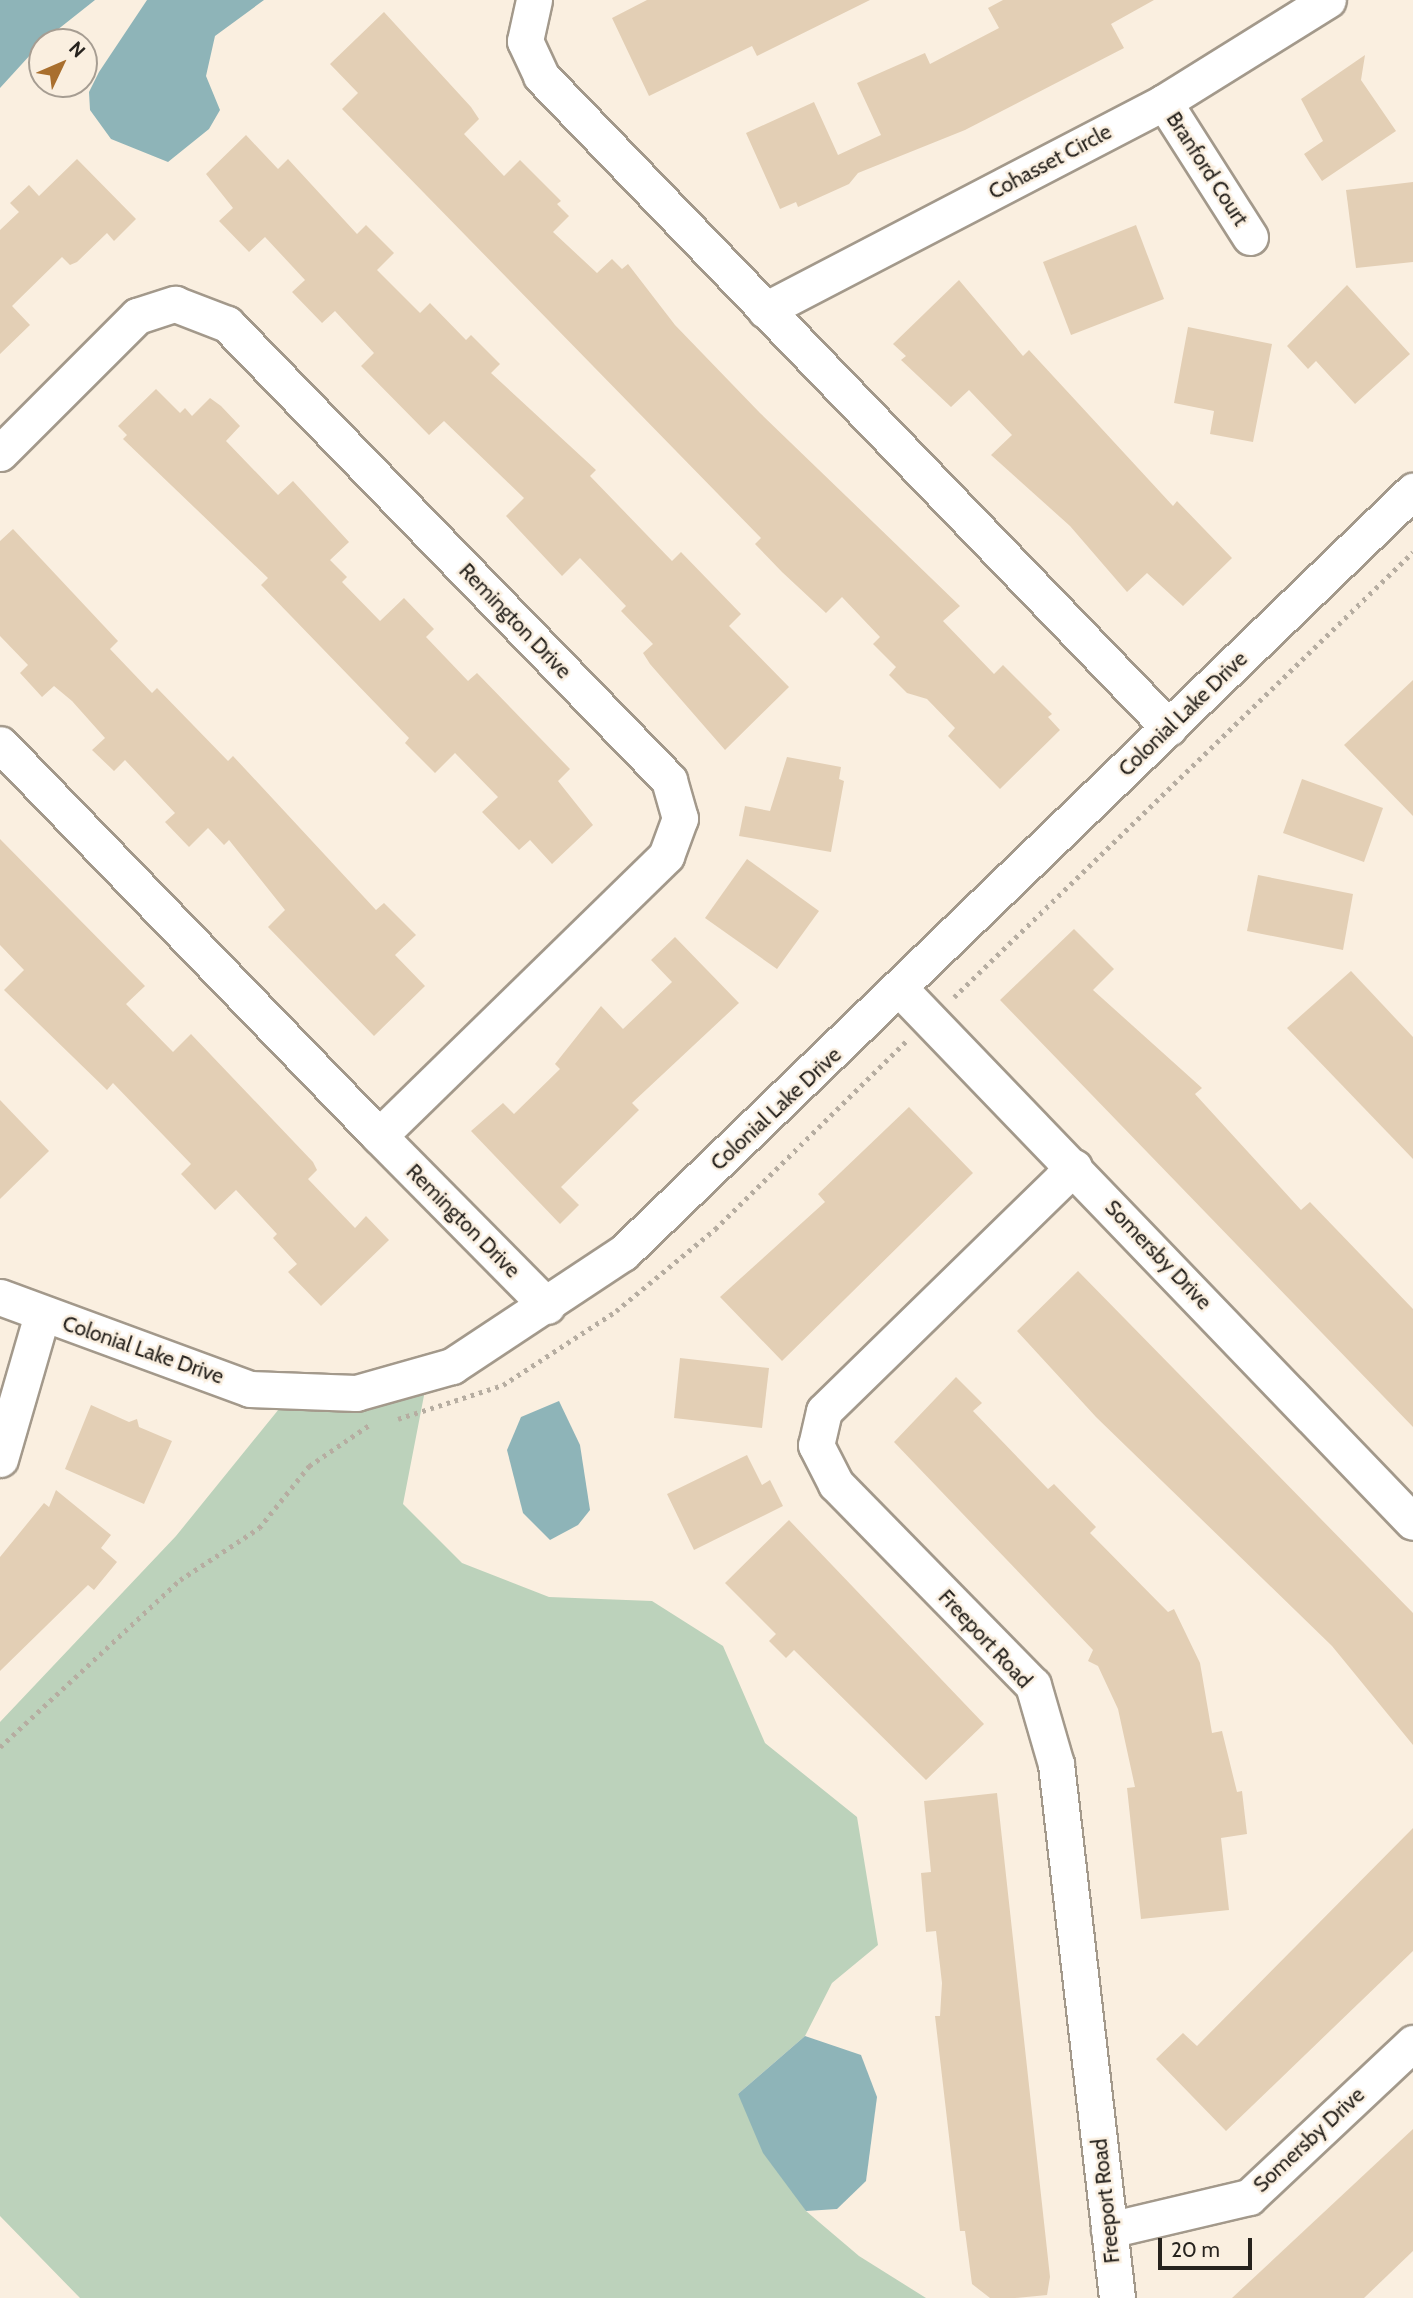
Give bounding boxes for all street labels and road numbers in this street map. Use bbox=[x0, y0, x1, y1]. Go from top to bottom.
street label: Branford Court bbox=[1161, 107, 1253, 231]
street label: Cohasset Circle bbox=[984, 119, 1116, 205]
street label: Remington Drive bbox=[454, 558, 576, 684]
street label: Colonial Lake Drive bbox=[1114, 646, 1252, 782]
street label: Colonial Lake Drive bbox=[706, 1042, 846, 1176]
street label: Remington Drive bbox=[401, 1159, 525, 1283]
street label: Somersby Drive bbox=[1100, 1195, 1216, 1315]
street label: Colonial Lake Drive bbox=[59, 1311, 227, 1389]
street label: Freeport Road bbox=[933, 1585, 1037, 1693]
street label: Somersby Drive bbox=[1248, 2082, 1370, 2198]
street label: Freeport Road bbox=[1087, 2137, 1125, 2265]

